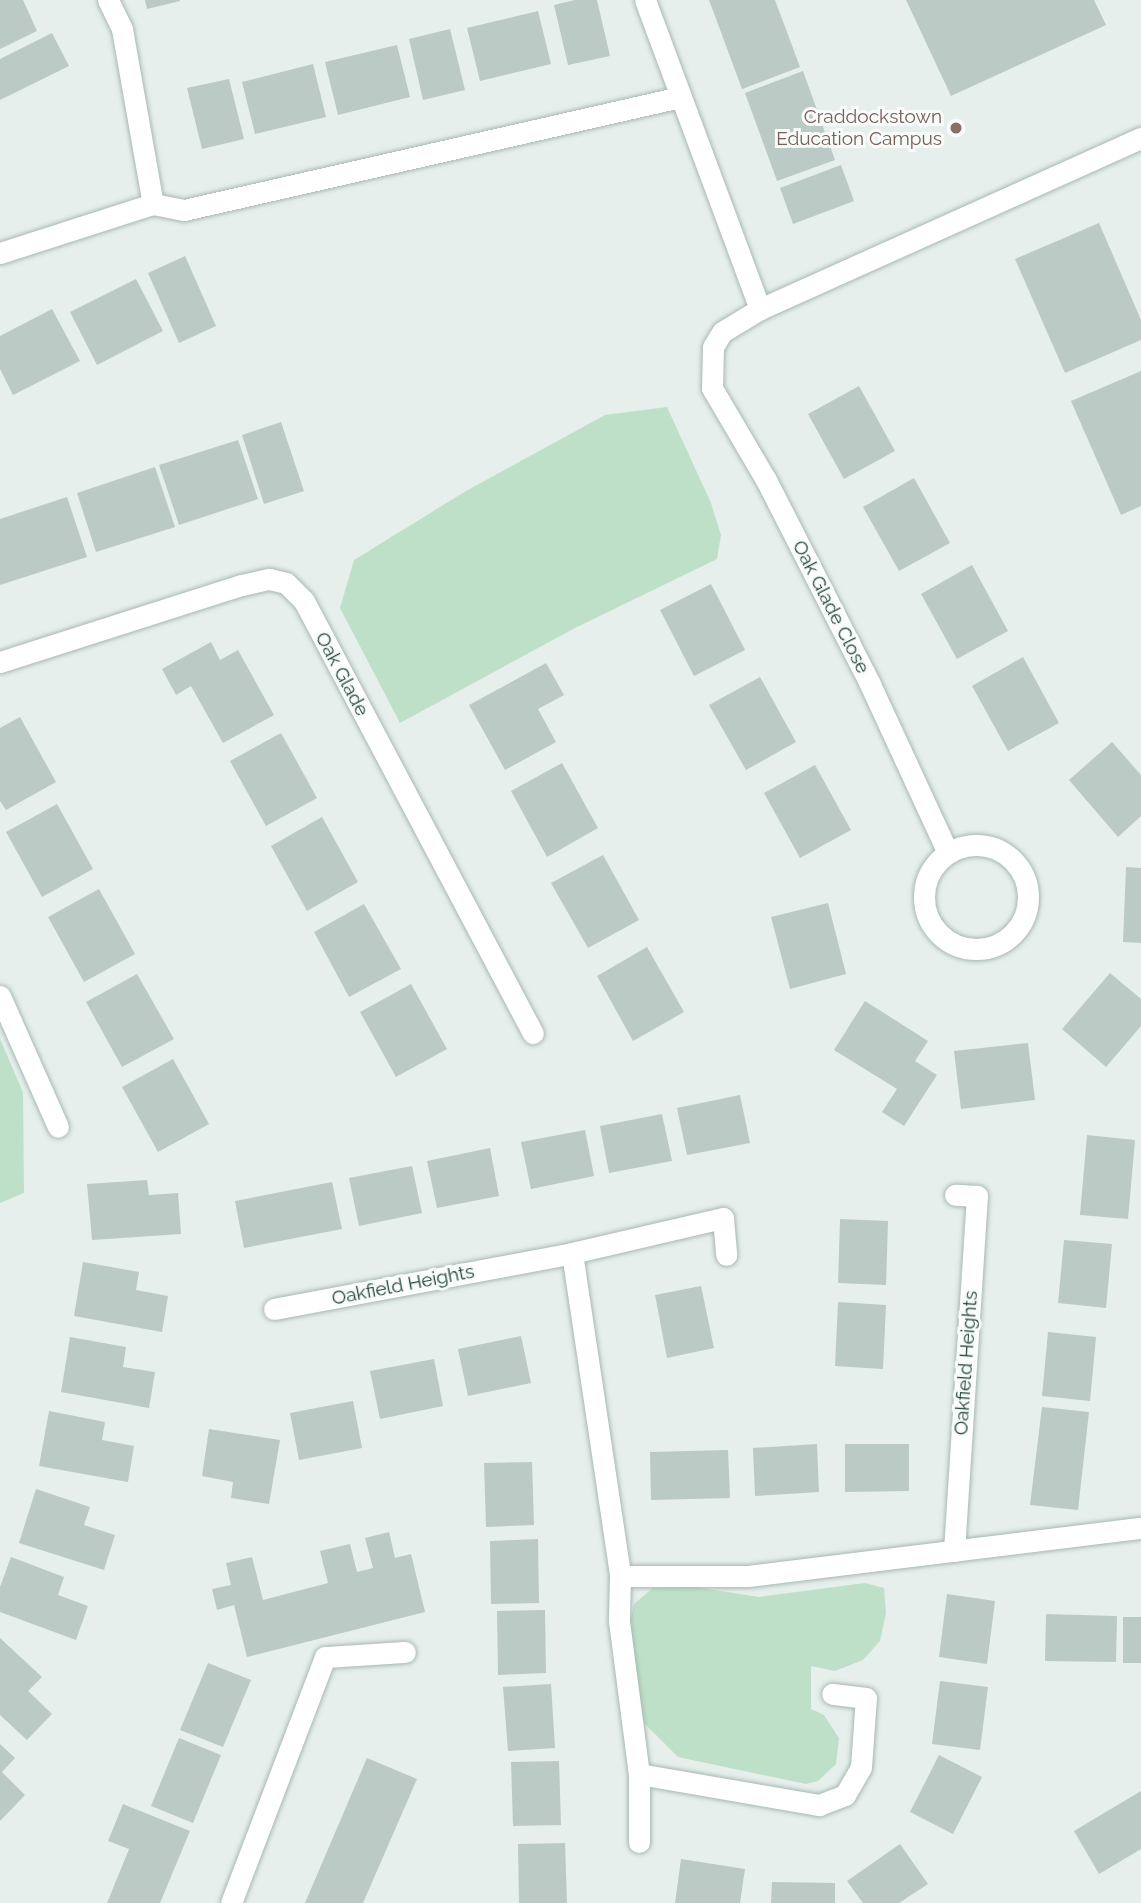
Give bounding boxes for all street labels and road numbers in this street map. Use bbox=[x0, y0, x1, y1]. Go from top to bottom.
street label: Oak Glade Close bbox=[788, 537, 874, 677]
street label: Oak Glade bbox=[310, 628, 374, 720]
street label: Oakfield Heights bbox=[330, 1260, 476, 1310]
street label: Oakfield Heights bbox=[950, 1290, 982, 1436]

